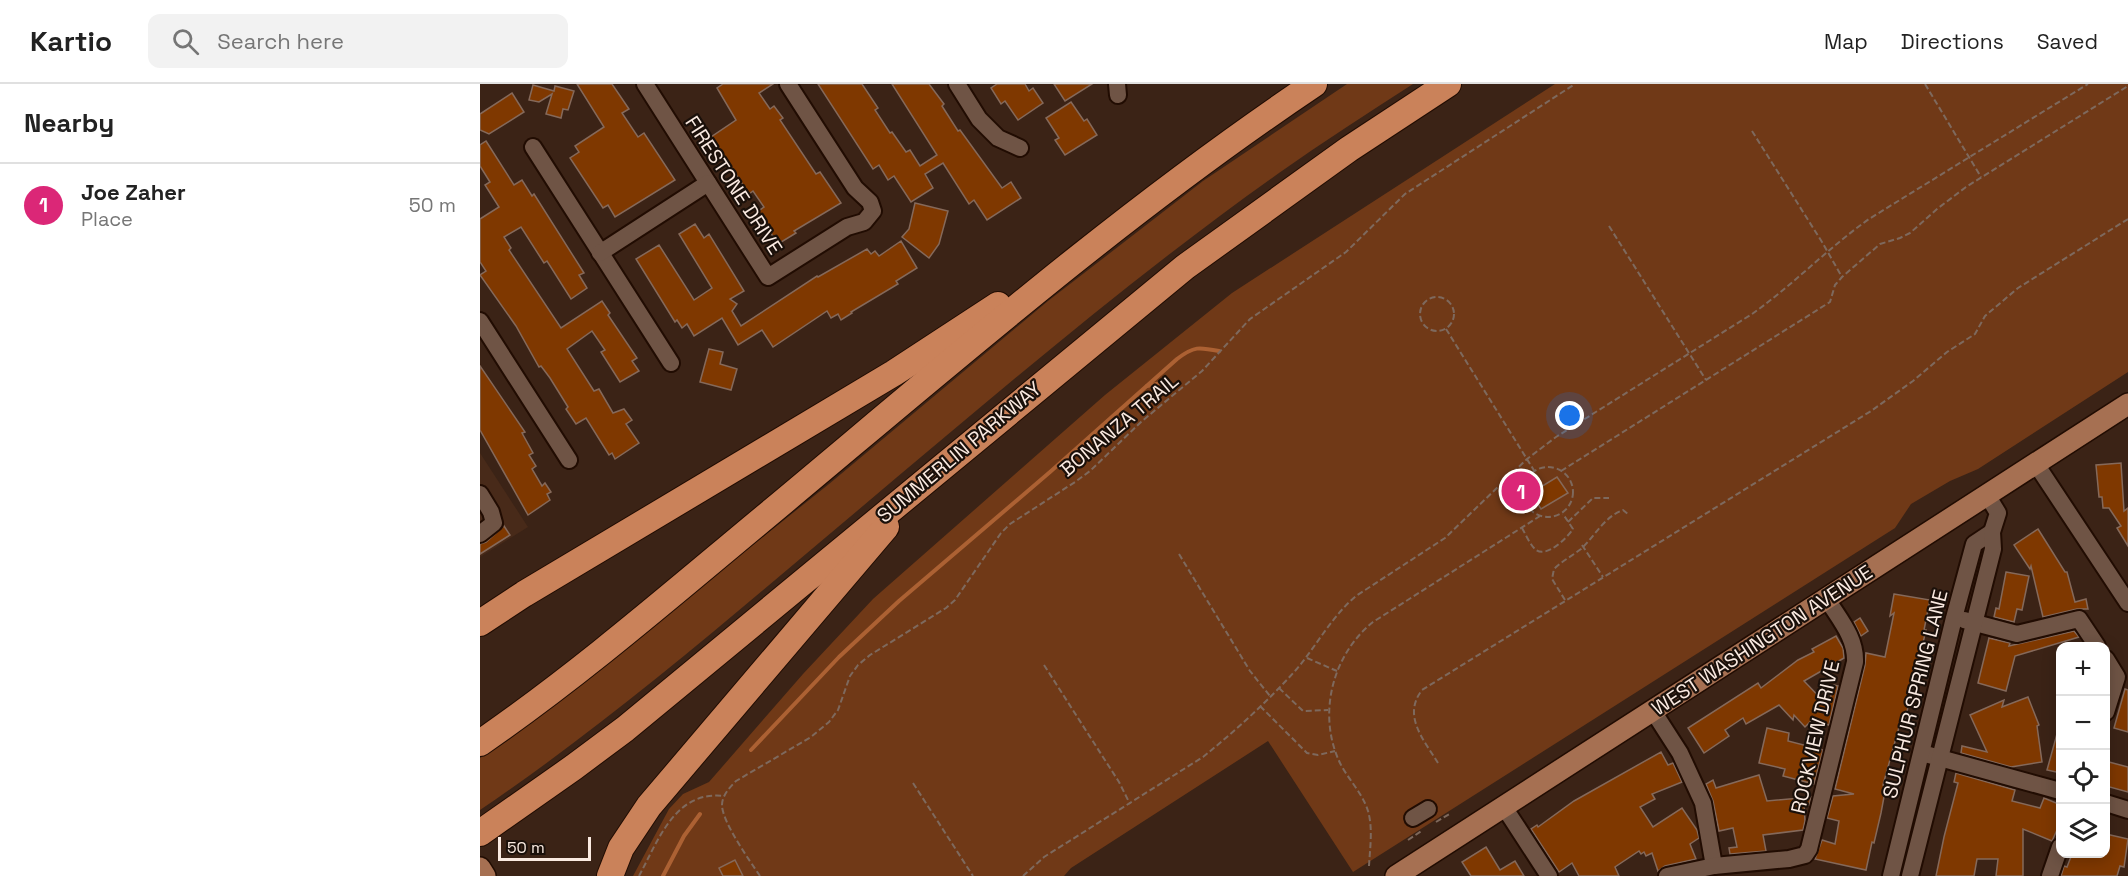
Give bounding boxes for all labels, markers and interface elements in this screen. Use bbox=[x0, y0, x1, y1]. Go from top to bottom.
search box bbox=[148, 14, 568, 68]
text: Kartio bbox=[30, 23, 112, 59]
icon: search bbox=[169, 25, 202, 58]
text: Search here bbox=[217, 27, 344, 55]
text: Map bbox=[1824, 28, 1868, 55]
text: Directions bbox=[1901, 28, 2004, 55]
text: Saved bbox=[2037, 28, 2098, 55]
text: Nearby bbox=[24, 106, 114, 140]
street label: FIRESTONE DRIVE bbox=[680, 111, 788, 259]
text: Joe Zaher bbox=[81, 178, 186, 206]
text: 1 bbox=[39, 192, 48, 218]
text: 50 m bbox=[409, 192, 456, 218]
text: Place bbox=[81, 206, 133, 232]
street label: BONANZA TRAIL bbox=[1054, 368, 1184, 482]
street label: SUMMERLIN PARKWAY bbox=[871, 376, 1047, 528]
your location bbox=[1555, 401, 1584, 430]
pin: 1 bbox=[1502, 468, 1540, 514]
street label: WEST WASHINGTON AVENUE bbox=[1647, 559, 1877, 721]
street label: SULPHUR SPRING LANE bbox=[1876, 587, 1954, 801]
map controls bbox=[2056, 642, 2110, 858]
button: + bbox=[2056, 642, 2110, 696]
street label: ROCKVIEW DRIVE bbox=[1785, 658, 1845, 816]
button: − bbox=[2056, 696, 2110, 750]
button: locate bbox=[2056, 750, 2110, 804]
button: layers bbox=[2056, 804, 2110, 858]
scale bar bbox=[498, 834, 591, 862]
text: 50 m bbox=[507, 837, 545, 858]

